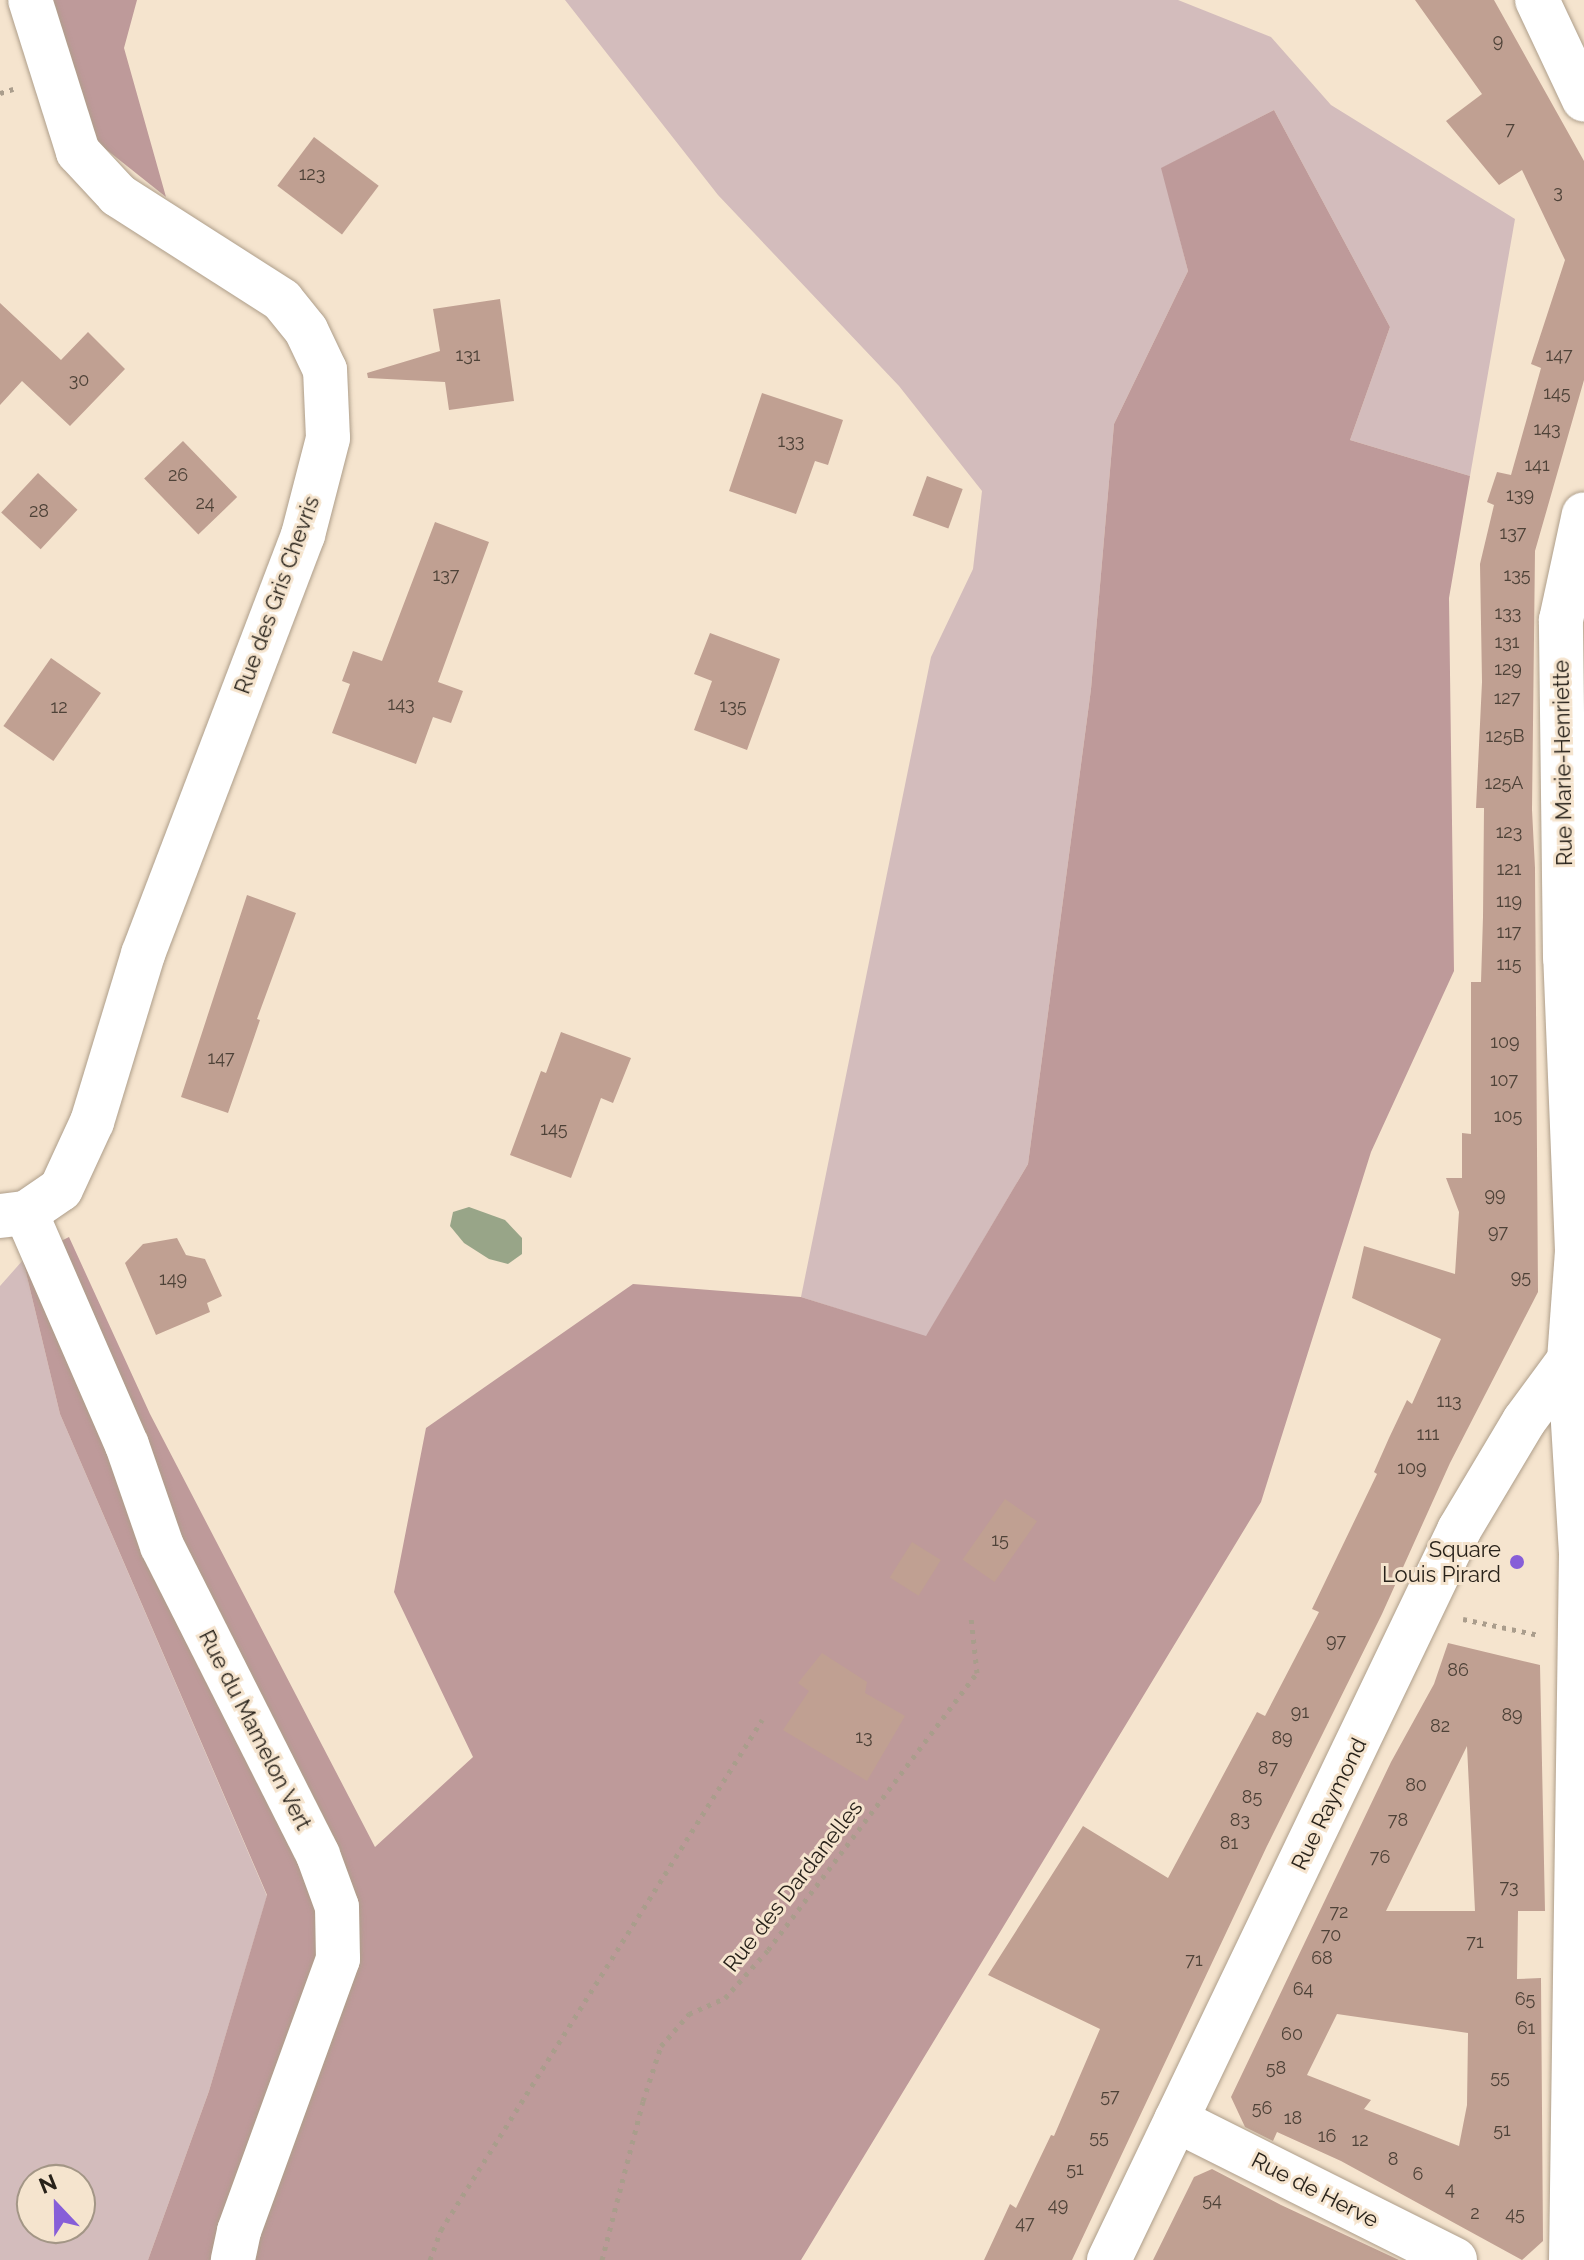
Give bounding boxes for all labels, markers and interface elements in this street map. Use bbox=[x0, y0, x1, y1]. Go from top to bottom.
house number: 9 bbox=[1493, 30, 1503, 52]
house number: 7 bbox=[1505, 118, 1515, 140]
house number: 123 bbox=[299, 163, 325, 185]
house number: 3 bbox=[1553, 181, 1563, 203]
house number: 131 bbox=[455, 344, 481, 366]
house number: 147 bbox=[1545, 344, 1573, 366]
house number: 30 bbox=[69, 369, 89, 391]
house number: 145 bbox=[1543, 382, 1571, 404]
house number: 143 bbox=[1533, 418, 1561, 440]
house number: 133 bbox=[778, 430, 804, 452]
house number: 141 bbox=[1524, 454, 1550, 476]
house number: 26 bbox=[168, 464, 188, 486]
house number: 139 bbox=[1506, 484, 1534, 506]
house number: 24 bbox=[195, 492, 215, 514]
street label: Rue des Gris Chevris bbox=[229, 493, 325, 697]
house number: 28 bbox=[29, 500, 49, 522]
house number: 137 bbox=[1500, 522, 1526, 544]
house number: 137 bbox=[433, 564, 459, 586]
house number: 135 bbox=[1503, 564, 1531, 586]
house number: 133 bbox=[1495, 602, 1521, 624]
house number: 131 bbox=[1494, 631, 1520, 653]
house number: 129 bbox=[1494, 658, 1522, 680]
street label: Rue Marie-Henriette bbox=[1548, 660, 1578, 866]
house number: 127 bbox=[1494, 687, 1520, 709]
house number: 143 bbox=[387, 693, 415, 715]
house number: 135 bbox=[719, 695, 747, 717]
house number: 12 bbox=[50, 696, 68, 718]
house number: 125B bbox=[1486, 725, 1524, 747]
house number: 125A bbox=[1484, 772, 1524, 794]
house number: 123 bbox=[1496, 821, 1522, 843]
house number: 121 bbox=[1497, 858, 1521, 880]
house number: 119 bbox=[1496, 890, 1522, 912]
house number: 117 bbox=[1497, 921, 1521, 943]
house number: 115 bbox=[1496, 953, 1522, 975]
house number: 109 bbox=[1490, 1031, 1520, 1053]
house number: 147 bbox=[207, 1047, 235, 1069]
house number: 107 bbox=[1490, 1069, 1518, 1091]
house number: 105 bbox=[1494, 1105, 1522, 1127]
house number: 145 bbox=[540, 1118, 568, 1140]
house number: 99 bbox=[1484, 1184, 1506, 1206]
house number: 97 bbox=[1488, 1221, 1508, 1243]
house number: 95 bbox=[1511, 1266, 1531, 1288]
house number: 149 bbox=[159, 1268, 187, 1290]
house number: 113 bbox=[1436, 1390, 1462, 1412]
house number: 111 bbox=[1416, 1423, 1440, 1445]
house number: 109 bbox=[1397, 1457, 1427, 1479]
house number: 15 bbox=[991, 1529, 1009, 1551]
place label: Square Louis Pirard bbox=[1382, 1536, 1501, 1588]
marker: Square Louis Pirard bbox=[1508, 1553, 1526, 1571]
street label: Rue du Mamelon Vert bbox=[193, 1625, 317, 1835]
house number: 97 bbox=[1326, 1630, 1346, 1652]
house number: 86 bbox=[1447, 1659, 1469, 1681]
house number: 91 bbox=[1291, 1701, 1309, 1723]
house number: 89 bbox=[1501, 1704, 1523, 1726]
house number: 82 bbox=[1430, 1715, 1450, 1737]
house number: 13 bbox=[855, 1726, 873, 1748]
house number: 89 bbox=[1271, 1727, 1293, 1749]
street label: Rue Raymond bbox=[1286, 1734, 1372, 1874]
house number: 87 bbox=[1258, 1757, 1278, 1779]
house number: 80 bbox=[1405, 1774, 1427, 1796]
house number: 85 bbox=[1242, 1786, 1262, 1808]
street label: Rue des Dardanelles bbox=[718, 1795, 868, 1977]
house number: 83 bbox=[1230, 1809, 1250, 1831]
house number: 78 bbox=[1388, 1809, 1408, 1831]
house number: 81 bbox=[1220, 1832, 1238, 1854]
house number: 76 bbox=[1370, 1846, 1390, 1868]
house number: 73 bbox=[1499, 1876, 1519, 1898]
house number: 72 bbox=[1329, 1901, 1349, 1923]
house number: 70 bbox=[1321, 1924, 1341, 1946]
house number: 71 bbox=[1466, 1931, 1484, 1953]
house number: 68 bbox=[1311, 1947, 1333, 1969]
house number: 71 bbox=[1185, 1949, 1203, 1971]
house number: 64 bbox=[1293, 1978, 1313, 2000]
house number: 65 bbox=[1515, 1988, 1535, 2010]
house number: 61 bbox=[1517, 2017, 1535, 2039]
house number: 60 bbox=[1281, 2023, 1303, 2045]
house number: 58 bbox=[1266, 2057, 1286, 2079]
house number: 55 bbox=[1490, 2066, 1510, 2088]
house number: 57 bbox=[1100, 2085, 1120, 2107]
house number: 56 bbox=[1252, 2097, 1272, 2119]
house number: 18 bbox=[1284, 2107, 1302, 2129]
house number: 51 bbox=[1493, 2119, 1511, 2141]
house number: 16 bbox=[1318, 2125, 1336, 2147]
house number: 55 bbox=[1089, 2126, 1109, 2148]
house number: 12 bbox=[1351, 2129, 1369, 2151]
street label: Rue de Herve bbox=[1247, 2147, 1383, 2233]
house number: 8 bbox=[1388, 2148, 1398, 2170]
house number: 51 bbox=[1066, 2158, 1084, 2180]
house number: 6 bbox=[1413, 2163, 1423, 2185]
north arrow bbox=[16, 2164, 96, 2244]
text: N bbox=[35, 2168, 60, 2199]
house number: 4 bbox=[1445, 2178, 1455, 2200]
house number: 54 bbox=[1202, 2189, 1222, 2211]
house number: 49 bbox=[1048, 2194, 1068, 2216]
house number: 2 bbox=[1470, 2202, 1480, 2224]
house number: 45 bbox=[1505, 2203, 1525, 2225]
house number: 47 bbox=[1015, 2212, 1035, 2234]

